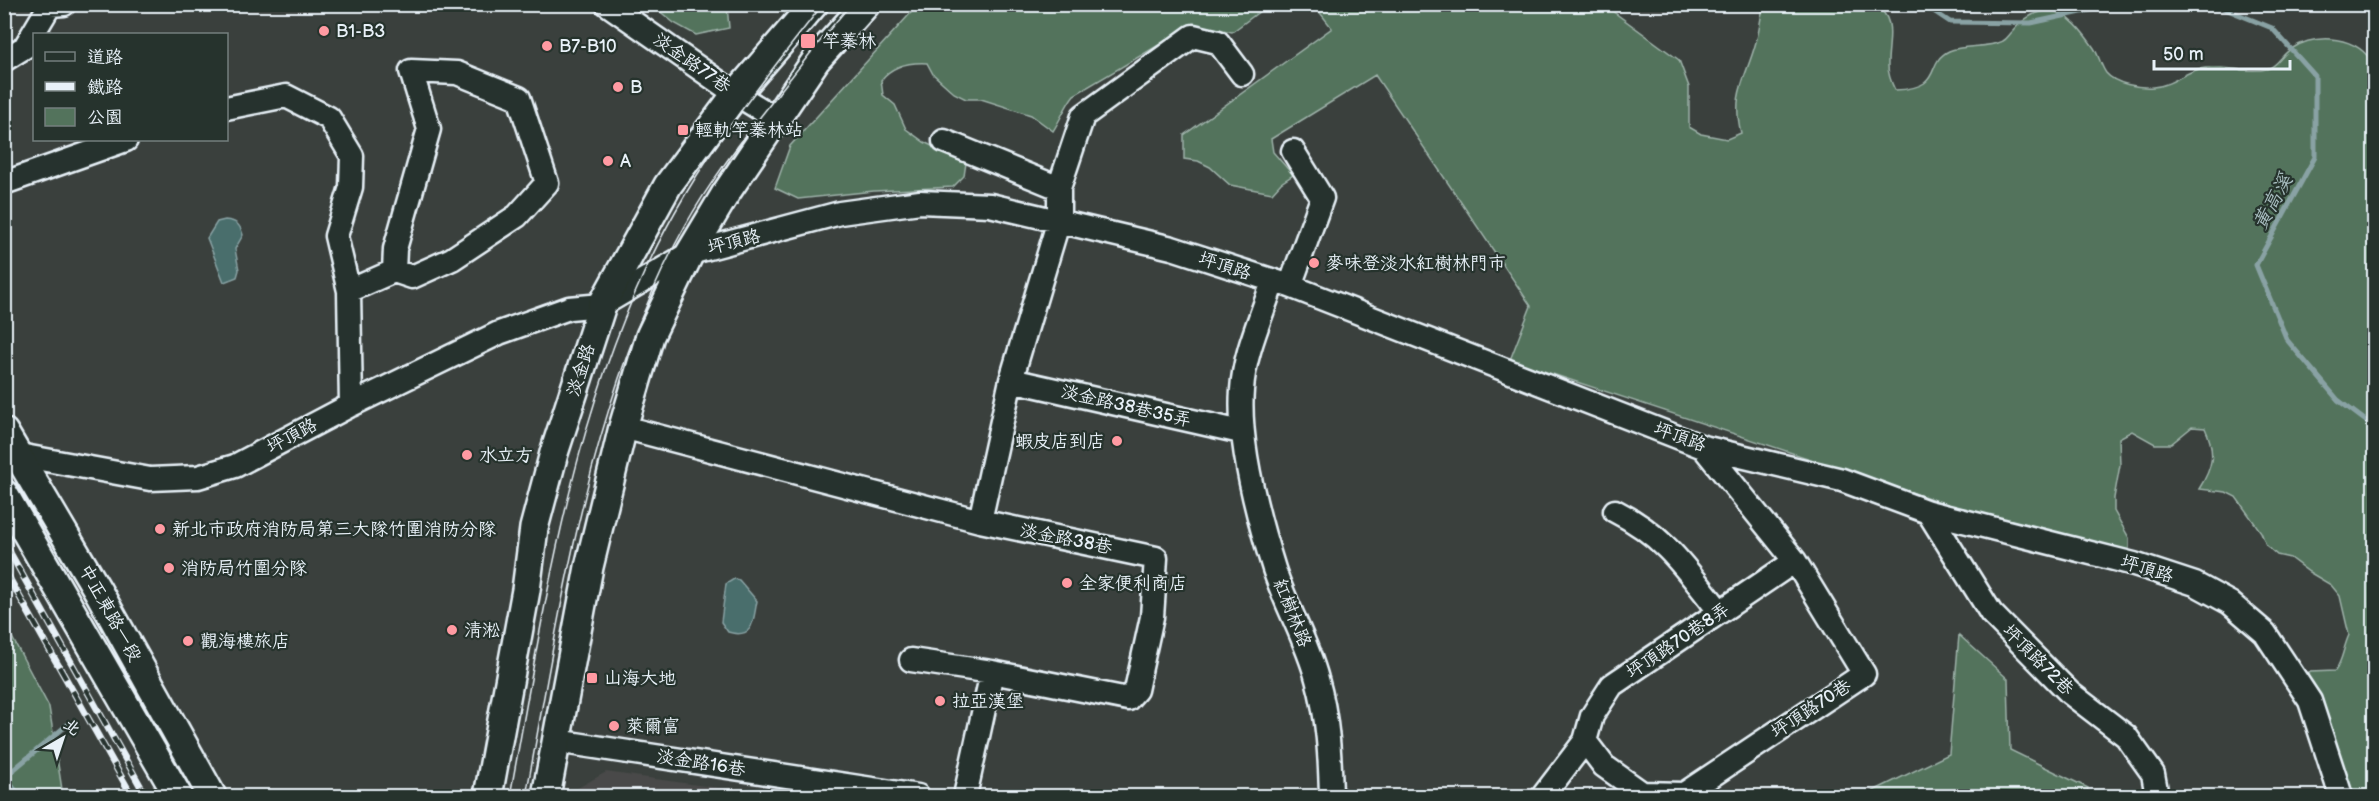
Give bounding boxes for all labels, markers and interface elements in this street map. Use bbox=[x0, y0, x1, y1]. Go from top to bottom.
place label: B1-B3 bbox=[336, 21, 385, 42]
marker: B1-B3 bbox=[317, 24, 331, 38]
street label: 淡金路77巷 bbox=[649, 29, 735, 97]
place label: 竿蓁林 bbox=[822, 31, 876, 52]
marker: 竿蓁林 bbox=[799, 32, 817, 50]
legend bbox=[33, 33, 228, 141]
scale bar bbox=[2154, 33, 2290, 71]
place label: B7-B10 bbox=[559, 36, 617, 57]
marker: B7-B10 bbox=[540, 39, 554, 53]
text: 50 m bbox=[2163, 44, 2204, 65]
text: 道路 bbox=[87, 47, 123, 68]
text: 鐵路 bbox=[87, 77, 123, 98]
place label: B bbox=[630, 77, 642, 98]
marker: B bbox=[611, 80, 625, 94]
text: 公園 bbox=[87, 107, 123, 128]
place label: 輕軌竿蓁林站 bbox=[695, 120, 803, 141]
marker: 輕軌竿蓁林站 bbox=[676, 123, 690, 137]
place label: A bbox=[620, 151, 631, 172]
marker: A bbox=[601, 154, 615, 168]
water label: 黃高溪 bbox=[2248, 169, 2299, 234]
street label: 坪頂路 bbox=[705, 225, 763, 259]
street label: 坪頂路 bbox=[1196, 248, 1254, 284]
place label: 麥味登淡水紅樹林門市 bbox=[1326, 253, 1506, 274]
marker: 麥味登淡水紅樹林門市 bbox=[1307, 256, 1321, 270]
street label: 淡金路 bbox=[563, 341, 599, 399]
street label: 淡金路38巷35弄 bbox=[1059, 381, 1193, 431]
street label: 坪頂路 bbox=[263, 414, 321, 458]
street label: 坪頂路 bbox=[1651, 418, 1709, 456]
place label: 蝦皮店到店 bbox=[1015, 431, 1105, 452]
marker: 蝦皮店到店 bbox=[1110, 434, 1124, 448]
place label: 水立方 bbox=[479, 445, 533, 466]
marker: 水立方 bbox=[460, 448, 474, 462]
place label: 新北市政府消防局第三大隊竹圍消防分隊 bbox=[172, 519, 496, 540]
street label: 淡金路38巷 bbox=[1018, 520, 1114, 558]
marker: 新北市政府消防局第三大隊竹圍消防分隊 bbox=[153, 522, 167, 536]
street label: 坪頂路 bbox=[2118, 551, 2176, 587]
place label: 消防局竹圍分隊 bbox=[181, 558, 307, 579]
street label: 中正東路一段 bbox=[75, 561, 145, 665]
marker: 消防局竹圍分隊 bbox=[162, 561, 176, 575]
place label: 全家便利商店 bbox=[1079, 573, 1187, 594]
marker: 全家便利商店 bbox=[1060, 576, 1074, 590]
street label: 紅樹林路 bbox=[1269, 576, 1315, 650]
street label: 坪頂路70巷8弄 bbox=[1622, 599, 1734, 683]
place label: 清淞 bbox=[464, 620, 500, 641]
street label: 坪頂路72巷 bbox=[1998, 620, 2078, 700]
marker: 清淞 bbox=[445, 623, 459, 637]
place label: 觀海樓旅店 bbox=[200, 631, 290, 652]
marker: 觀海樓旅店 bbox=[181, 634, 195, 648]
place label: 山海大地 bbox=[604, 668, 676, 689]
marker: 山海大地 bbox=[585, 671, 599, 685]
street label: 坪頂路70巷 bbox=[1767, 675, 1855, 743]
place label: 拉亞漢堡 bbox=[952, 691, 1024, 712]
marker: 拉亞漢堡 bbox=[933, 694, 947, 708]
north arrow bbox=[33, 708, 93, 768]
text: 北 bbox=[59, 715, 84, 740]
place label: 萊爾富 bbox=[626, 716, 680, 737]
marker: 萊爾富 bbox=[607, 719, 621, 733]
street label: 淡金路16巷 bbox=[655, 746, 747, 780]

